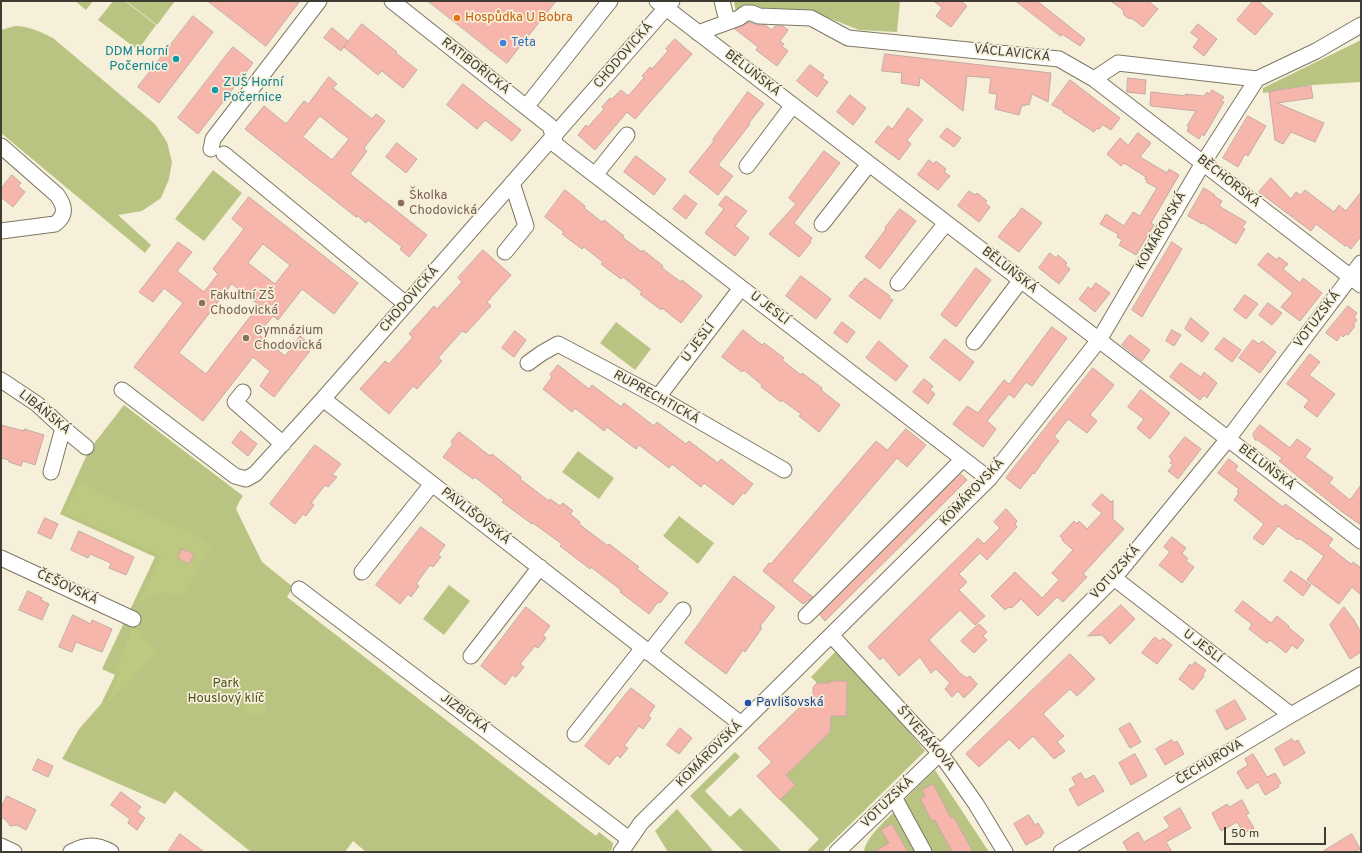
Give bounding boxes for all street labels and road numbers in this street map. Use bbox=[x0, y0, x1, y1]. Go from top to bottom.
street label: CHODOVICKÁ bbox=[591, 20, 657, 92]
street label: RATIBOŘICKÁ bbox=[438, 35, 512, 99]
street label: VÁCLAVICKÁ bbox=[973, 42, 1051, 66]
street label: BĚLUŇSKÁ bbox=[721, 47, 783, 101]
street label: BĚCHORSKÁ bbox=[1193, 152, 1263, 212]
street label: KOMÁROVSKÁ bbox=[1133, 189, 1191, 273]
street label: BĚLUŇSKÁ bbox=[978, 244, 1040, 298]
street label: CHODOVICKÁ bbox=[377, 264, 443, 336]
street label: VOTUZSKÁ bbox=[1292, 288, 1344, 352]
street label: U JESLÍ bbox=[746, 289, 792, 329]
street label: U JESLÍ bbox=[679, 320, 719, 366]
street label: RUPRECHTICKÁ bbox=[610, 368, 702, 428]
street label: LIBÁŇSKÁ bbox=[15, 387, 73, 439]
street label: BĚLUŇSKÁ bbox=[1235, 442, 1297, 494]
street label: KOMÁROVSKÁ bbox=[938, 456, 1008, 530]
street label: PAVLIŠOVSKÁ bbox=[437, 485, 513, 549]
street label: VOTUZSKÁ bbox=[1088, 543, 1144, 603]
street label: ČEŠOVSKÁ bbox=[34, 567, 100, 609]
street label: U JESLÍ bbox=[1179, 627, 1225, 667]
street label: JIZBICKÁ bbox=[437, 691, 491, 737]
street label: ŠTVERÁKOVA bbox=[893, 703, 957, 775]
street label: KOMÁROVSKÁ bbox=[674, 719, 746, 791]
street label: ČECHUROVA bbox=[1174, 737, 1246, 789]
street label: VOTUZSKÁ bbox=[858, 774, 918, 832]

